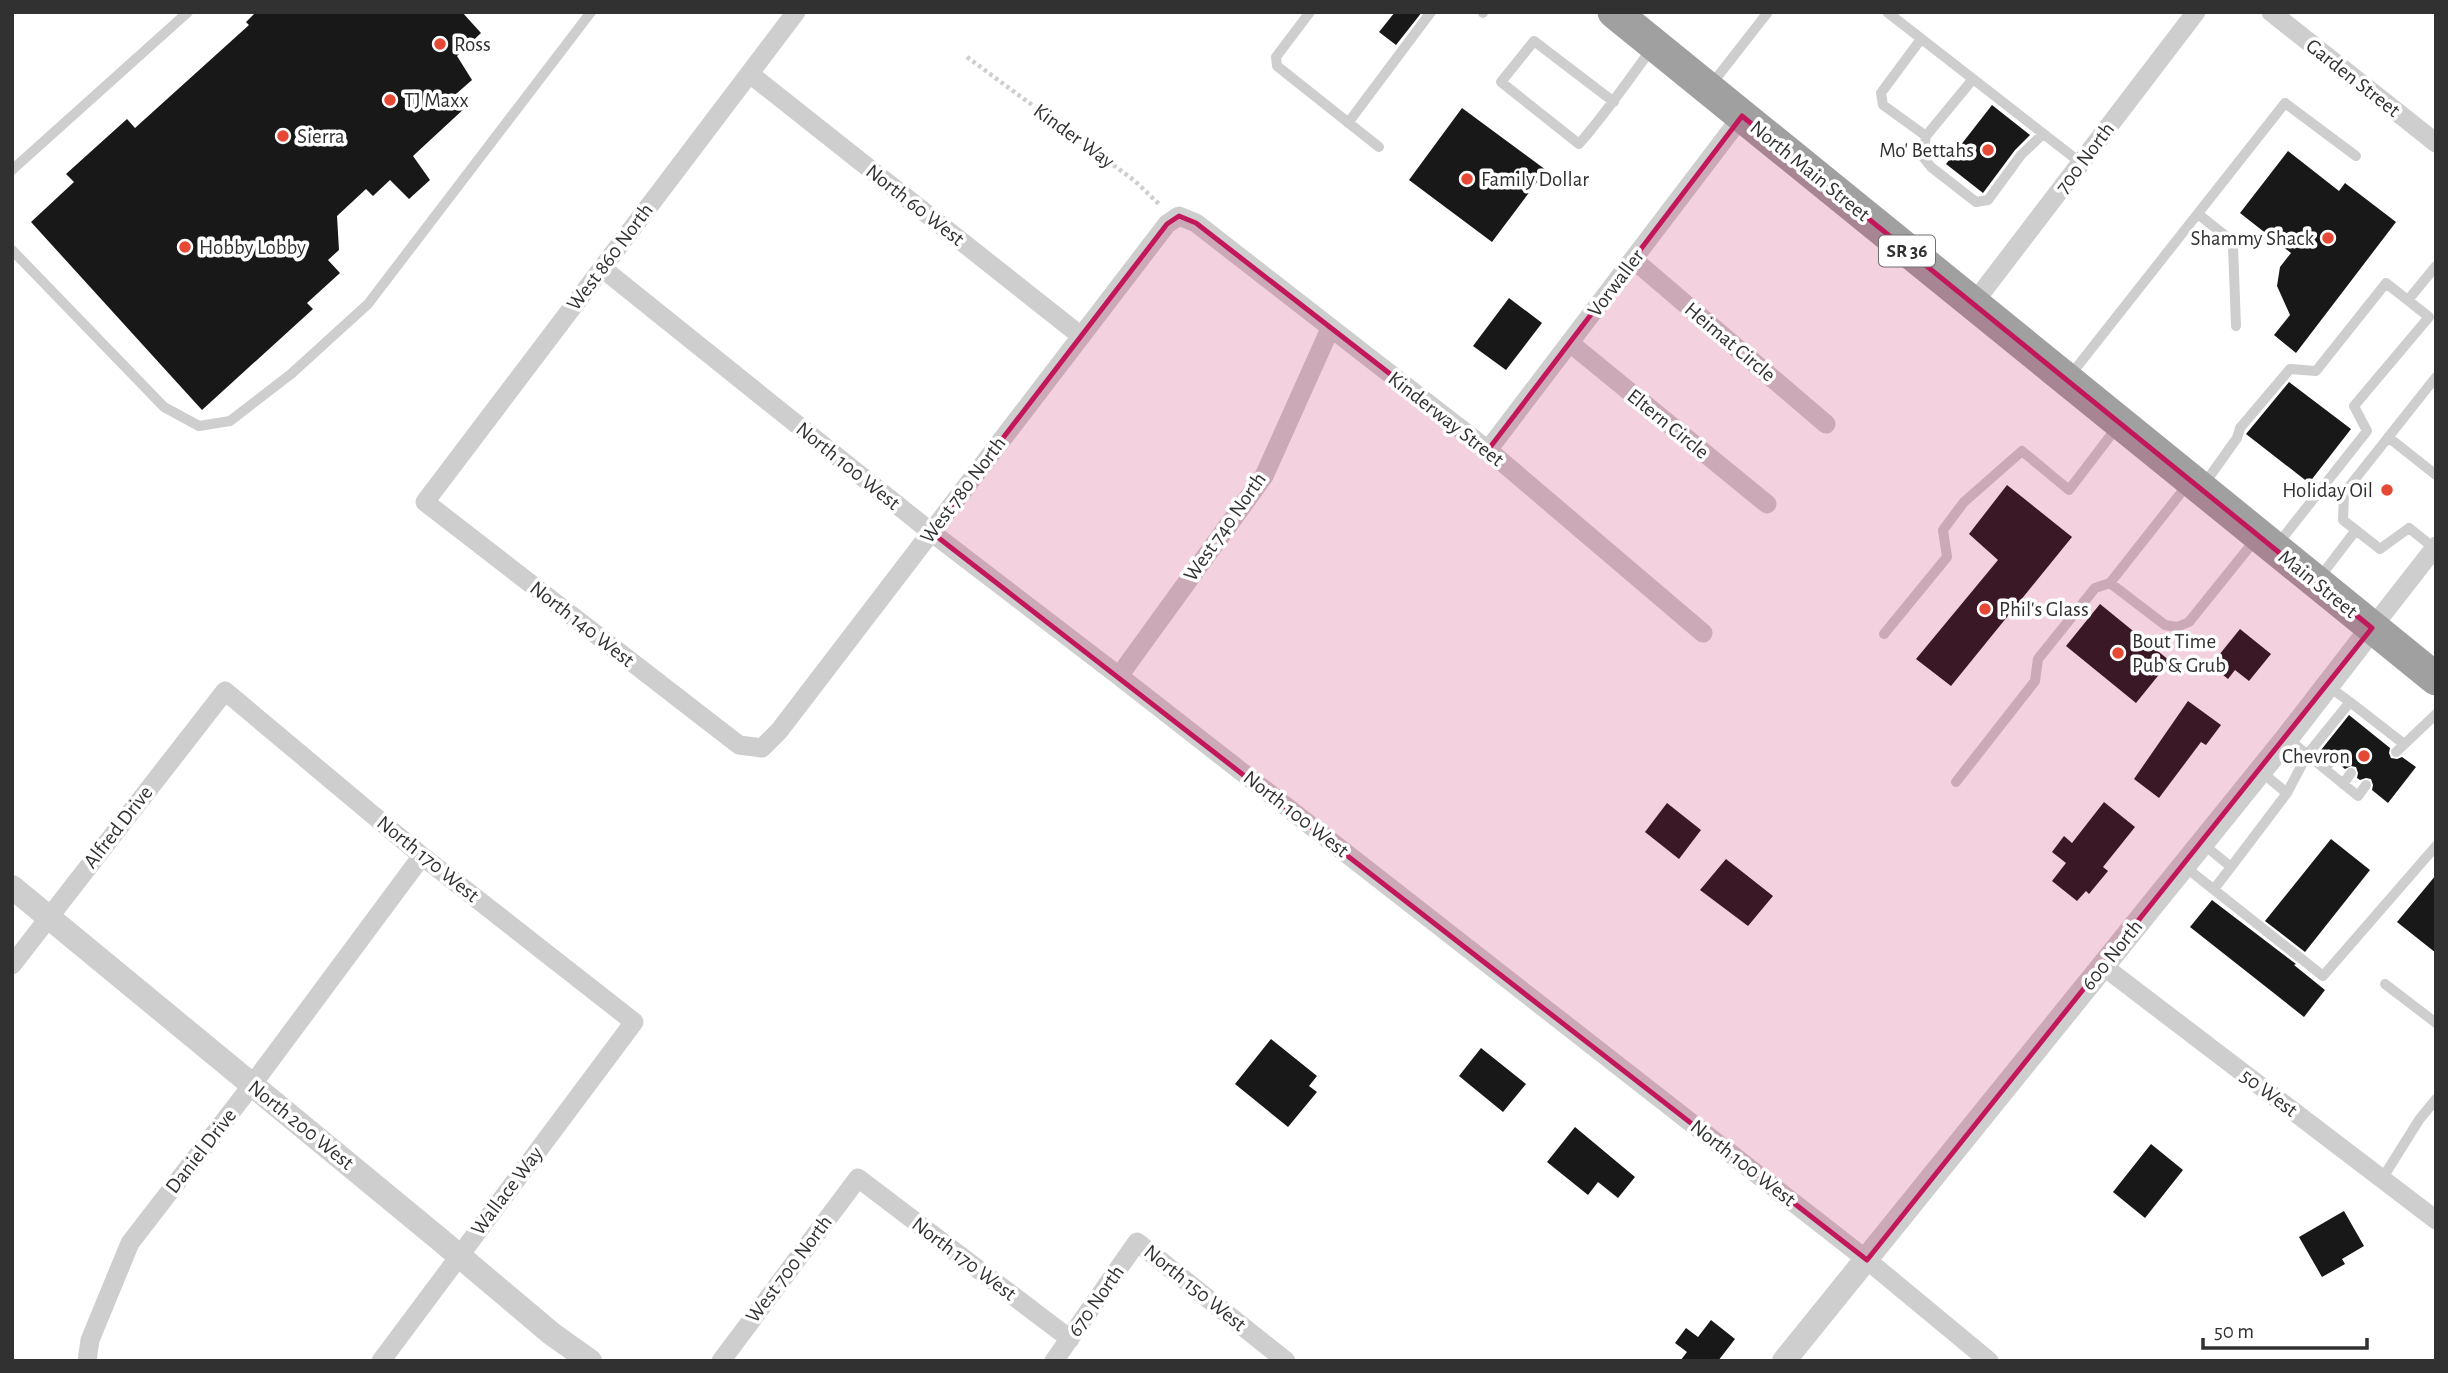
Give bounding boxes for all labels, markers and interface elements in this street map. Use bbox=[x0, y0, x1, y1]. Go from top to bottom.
place label: Ross bbox=[454, 34, 491, 55]
street label: Garden Street bbox=[2302, 35, 2404, 121]
marker: Ross bbox=[432, 36, 448, 52]
place label: TJ Maxx bbox=[404, 90, 469, 111]
marker: TJ Maxx bbox=[382, 92, 398, 108]
street label: Kinder Way bbox=[1030, 100, 1118, 172]
street label: North Main Street bbox=[1746, 117, 1874, 226]
street label: 700 North bbox=[2052, 119, 2118, 197]
place label: Sierra bbox=[297, 126, 345, 147]
marker: Sierra bbox=[275, 128, 291, 144]
place label: Mo' Bettahs bbox=[1879, 140, 1974, 161]
marker: Mo' Bettahs bbox=[1980, 142, 1996, 158]
street label: North 60 West bbox=[862, 160, 968, 250]
place label: Family Dollar bbox=[1481, 169, 1589, 190]
marker: Family Dollar bbox=[1459, 171, 1475, 187]
street label: West 860 North bbox=[563, 199, 657, 315]
place label: Shammy Shack bbox=[2190, 228, 2314, 249]
marker: Shammy Shack bbox=[2320, 230, 2336, 246]
road number: SR 36 bbox=[1879, 235, 1935, 266]
place label: Hobby Lobby bbox=[199, 237, 306, 258]
marker: Hobby Lobby bbox=[177, 239, 193, 255]
street label: Vorwaller bbox=[1584, 245, 1648, 321]
street label: Heimat Circle bbox=[1681, 298, 1779, 386]
street label: Kinderway Street bbox=[1384, 368, 1508, 471]
street label: Eltern Circle bbox=[1623, 385, 1713, 463]
street label: North 100 West bbox=[792, 418, 904, 514]
street label: West 780 North bbox=[916, 433, 1010, 547]
street label: West 740 North bbox=[1180, 469, 1270, 585]
place label: Holiday Oil bbox=[2282, 480, 2373, 501]
marker: Holiday Oil bbox=[2379, 482, 2395, 498]
street label: Main Street bbox=[2275, 546, 2362, 622]
street label: North 140 West bbox=[526, 577, 638, 671]
place label: Phil's Glass bbox=[1999, 599, 2089, 620]
marker: Phil's Glass bbox=[1977, 601, 1993, 617]
place label: Bout Time Pub & Grub bbox=[2132, 631, 2226, 676]
marker: Bout Time Pub & Grub bbox=[2110, 645, 2126, 661]
place label: Chevron bbox=[2282, 746, 2350, 767]
marker: Chevron bbox=[2356, 748, 2372, 764]
street label: North 100 West bbox=[1240, 767, 1353, 861]
street label: Alfred Drive bbox=[80, 782, 156, 872]
street label: North 170 West bbox=[373, 812, 483, 906]
street label: 600 North bbox=[2077, 916, 2147, 994]
street label: 50 West bbox=[2237, 1065, 2302, 1121]
street label: North 200 West bbox=[244, 1076, 358, 1174]
street label: Daniel Drive bbox=[162, 1105, 240, 1197]
street label: North 100 West bbox=[1687, 1116, 1800, 1210]
street label: Wallace Way bbox=[467, 1143, 547, 1239]
street label: West 700 North bbox=[742, 1211, 836, 1327]
street label: North 170 West bbox=[908, 1213, 1020, 1305]
street label: North 150 West bbox=[1140, 1241, 1250, 1335]
street label: 670 North bbox=[1064, 1262, 1128, 1340]
scale bar bbox=[2203, 1306, 2368, 1350]
text: 50 m bbox=[2214, 1321, 2254, 1342]

